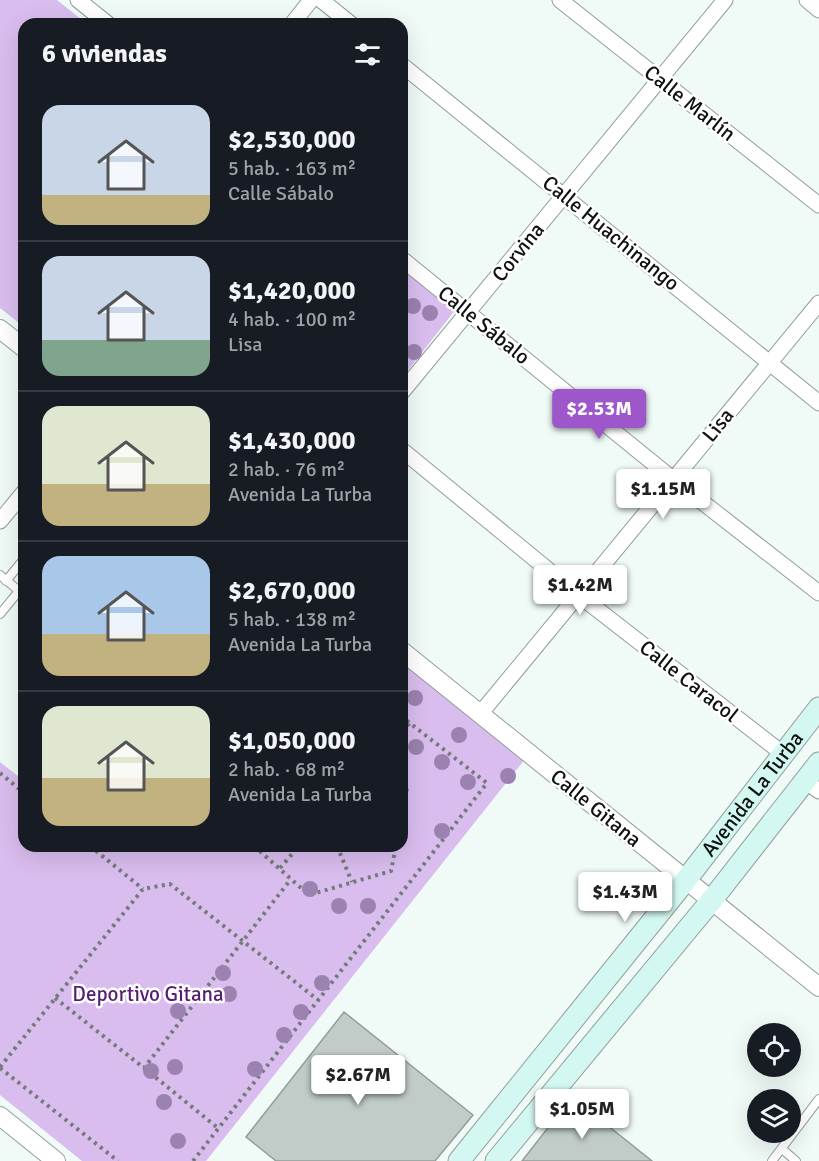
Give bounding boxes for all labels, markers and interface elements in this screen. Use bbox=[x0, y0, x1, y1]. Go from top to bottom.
text: 6 viviendas bbox=[42, 38, 167, 70]
icon: filters bbox=[351, 38, 384, 71]
street label: Calle Marlín bbox=[639, 59, 741, 147]
text: $2,530,000 bbox=[228, 124, 356, 156]
icon: home bbox=[90, 129, 162, 201]
text: 5 hab. · 163 m² bbox=[228, 156, 356, 181]
street label: Calle Huachinango bbox=[537, 170, 685, 296]
text: Calle Sábalo bbox=[228, 181, 334, 206]
street label: Corvina bbox=[486, 217, 550, 287]
text: $1,420,000 bbox=[228, 275, 356, 307]
icon: home bbox=[90, 280, 162, 352]
street label: Calle Sábalo bbox=[433, 280, 535, 370]
text: 4 hab. · 100 m² bbox=[228, 307, 356, 332]
text: Lisa bbox=[228, 332, 262, 357]
pin: $2.53M bbox=[550, 389, 648, 440]
text: $2.53M bbox=[566, 396, 632, 421]
street label: Lisa bbox=[697, 403, 739, 447]
text: $1,430,000 bbox=[228, 425, 356, 457]
icon: home bbox=[90, 430, 162, 502]
text: 2 hab. · 76 m² bbox=[228, 457, 345, 482]
pin: $1.15M bbox=[614, 469, 712, 520]
text: $1.15M bbox=[630, 476, 696, 501]
text: Avenida La Turba bbox=[228, 482, 372, 507]
pin: $1.42M bbox=[531, 565, 629, 616]
text: $1.42M bbox=[547, 572, 613, 597]
text: $2,670,000 bbox=[228, 575, 356, 607]
icon: home bbox=[90, 580, 162, 652]
text: 5 hab. · 138 m² bbox=[228, 607, 356, 632]
text: Avenida La Turba bbox=[228, 632, 372, 657]
street label: Calle Caracol bbox=[634, 634, 744, 728]
text: $1,050,000 bbox=[228, 725, 356, 757]
street label: Avenida La Turba bbox=[696, 726, 809, 862]
icon: home bbox=[90, 730, 162, 802]
text: 2 hab. · 68 m² bbox=[228, 757, 345, 782]
street label: Calle Gitana bbox=[545, 763, 647, 853]
text: Avenida La Turba bbox=[228, 782, 372, 807]
pin: $1.43M bbox=[576, 872, 674, 923]
text: $1.43M bbox=[592, 879, 658, 904]
park label: Deportivo Gitana bbox=[72, 981, 224, 1007]
map controls bbox=[747, 1023, 801, 1143]
button: locate bbox=[747, 1023, 801, 1077]
pin: $2.67M bbox=[309, 1055, 407, 1106]
text: $2.67M bbox=[325, 1062, 391, 1087]
pin: $1.05M bbox=[533, 1089, 631, 1140]
button: layers bbox=[747, 1089, 801, 1143]
text: $1.05M bbox=[549, 1096, 615, 1121]

